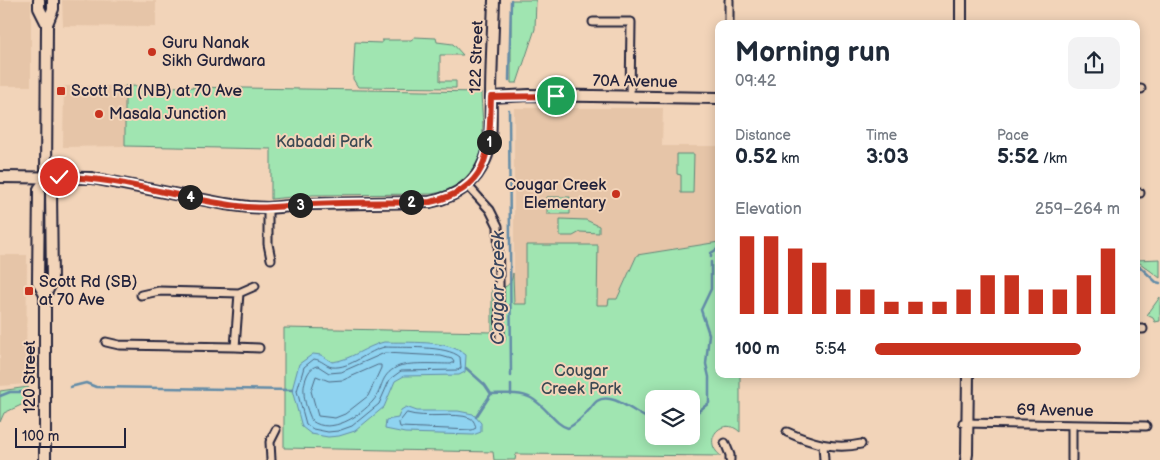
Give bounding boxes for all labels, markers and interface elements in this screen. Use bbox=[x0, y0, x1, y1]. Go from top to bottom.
street label: 122 Street bbox=[466, 20, 488, 94]
place label: Guru Nanak Sikh Gurdwara bbox=[162, 34, 266, 71]
text: Morning run bbox=[735, 36, 890, 69]
button: share bbox=[1068, 37, 1120, 89]
marker: Guru Nanak Sikh Gurdwara bbox=[146, 46, 158, 58]
street label: 70A Avenue bbox=[592, 72, 678, 92]
text: 09:42 bbox=[735, 72, 776, 91]
pin bbox=[535, 75, 577, 117]
place label: Scott Rd (NB) at 70 Ave bbox=[71, 82, 242, 101]
icon: arrive bbox=[542, 82, 570, 110]
marker: Scott Rd (NB) at 70 Ave bbox=[55, 85, 67, 97]
place label: Masala Junction bbox=[109, 105, 226, 124]
marker: Masala Junction bbox=[93, 108, 105, 120]
text: Distance bbox=[735, 127, 791, 144]
text: Time bbox=[866, 127, 897, 144]
text: Pace bbox=[997, 127, 1029, 144]
pin: 1 bbox=[476, 130, 502, 154]
park label: Kabaddi Park bbox=[276, 133, 372, 152]
text: 1 bbox=[487, 134, 492, 151]
text: 0.52 bbox=[735, 144, 777, 169]
text: 3:03 bbox=[866, 144, 909, 169]
text: 5:52 bbox=[997, 144, 1039, 169]
text: km bbox=[777, 150, 800, 167]
text: /km bbox=[1039, 150, 1067, 167]
pin bbox=[38, 156, 80, 198]
icon: check bbox=[45, 163, 73, 191]
place label: Cougar Creek Elementary bbox=[505, 176, 607, 213]
pin: 4 bbox=[178, 184, 202, 210]
marker: Cougar Creek Elementary bbox=[610, 188, 622, 200]
text: 4 bbox=[186, 189, 195, 206]
pin: 2 bbox=[398, 190, 424, 214]
pin: 3 bbox=[288, 192, 312, 218]
text: 2 bbox=[407, 194, 416, 211]
text: 3 bbox=[296, 197, 305, 214]
text: Elevation bbox=[735, 200, 802, 219]
text: 259–264 m bbox=[1035, 200, 1120, 219]
water label: Cougar Creek bbox=[488, 230, 509, 345]
place label: Scott Rd (SB) at 70 Ave bbox=[39, 273, 137, 310]
marker: Scott Rd (SB) at 70 Ave bbox=[23, 285, 35, 297]
street label: 120 Street bbox=[21, 340, 40, 413]
text: 100 m bbox=[735, 340, 780, 359]
text: 5:54 bbox=[815, 340, 846, 359]
park label: Cougar Creek Park bbox=[541, 362, 621, 399]
map controls bbox=[645, 390, 700, 445]
button: layers bbox=[645, 390, 700, 445]
street label: 69 Avenue bbox=[1016, 401, 1094, 421]
scale bar bbox=[15, 425, 126, 448]
text: 100 m bbox=[22, 428, 59, 445]

